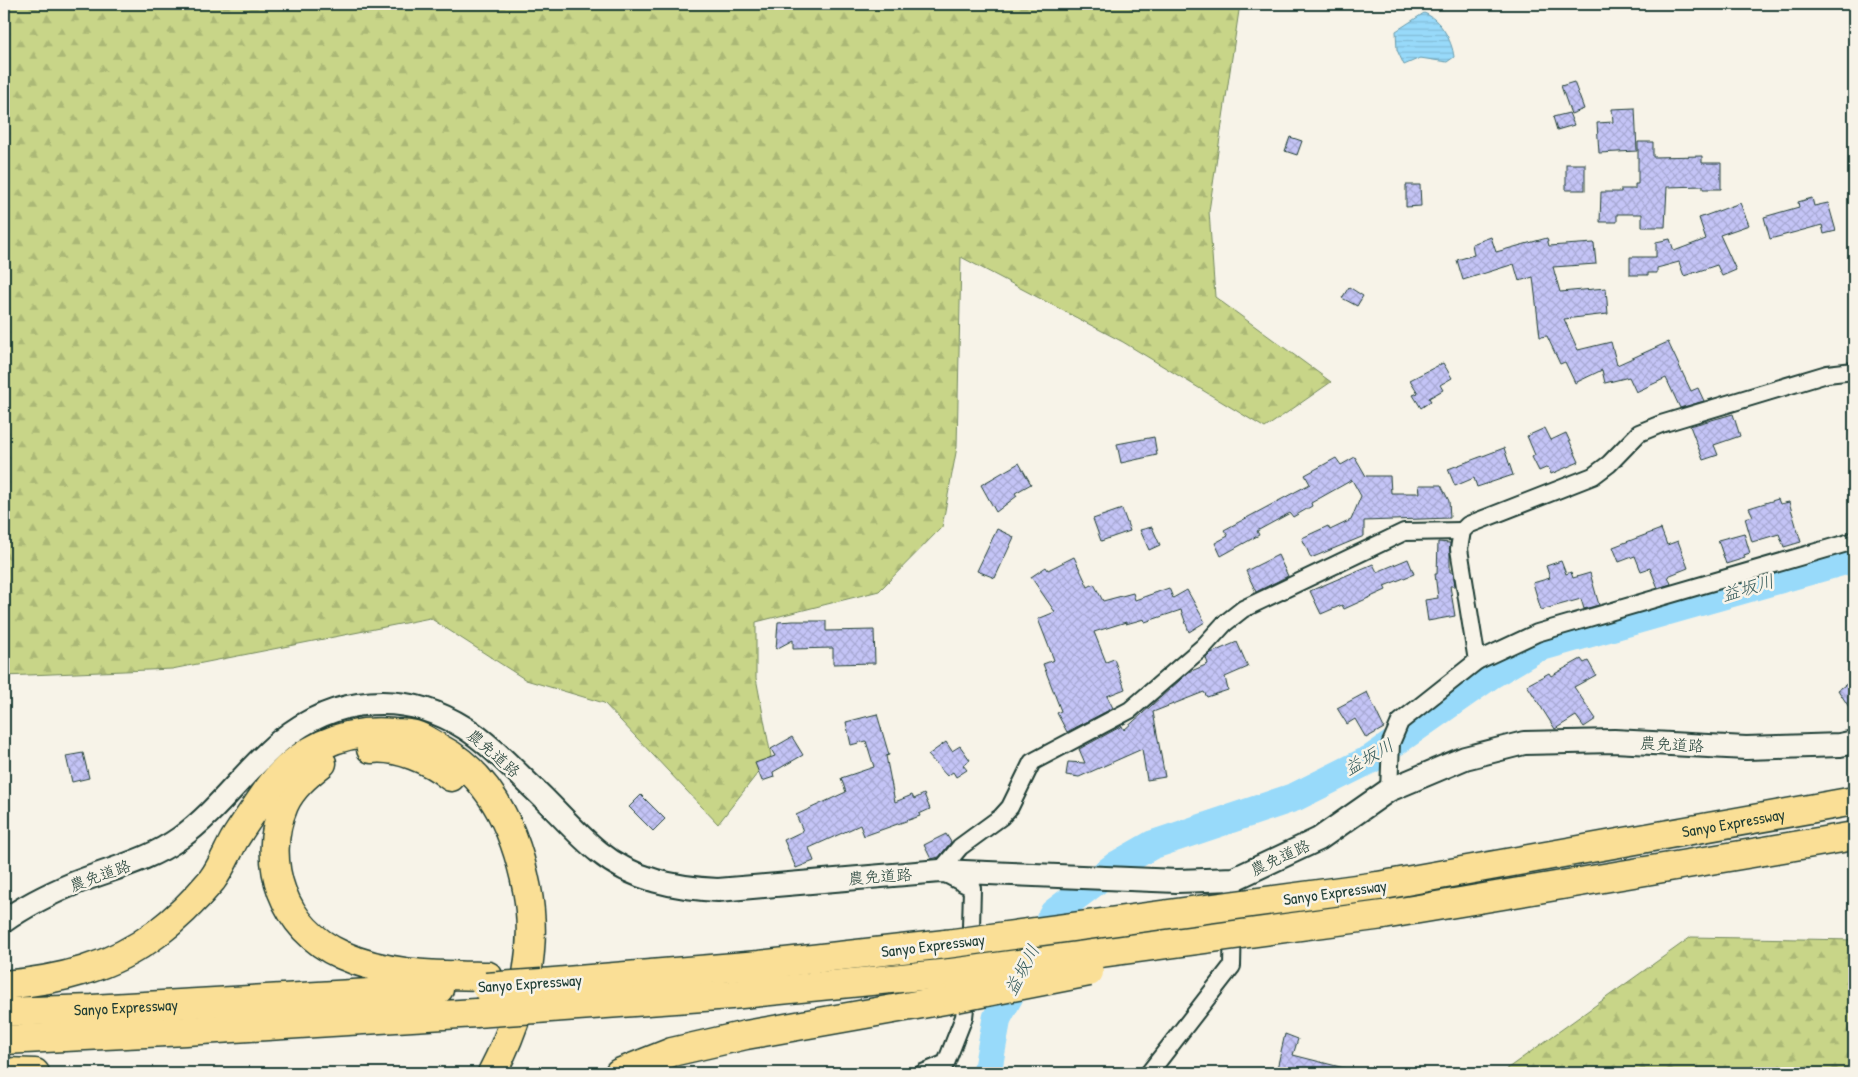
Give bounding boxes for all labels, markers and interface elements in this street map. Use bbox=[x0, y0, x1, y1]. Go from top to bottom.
water label: 益坂川 bbox=[1718, 568, 1777, 607]
street label: 農免道路 bbox=[463, 724, 525, 782]
street label: 農免道路 bbox=[1639, 731, 1705, 757]
water label: 益坂川 bbox=[1339, 732, 1398, 781]
street label: Sanyo Expressway bbox=[1680, 803, 1787, 843]
street label: 農免道路 bbox=[1246, 834, 1314, 880]
street label: 農免道路 bbox=[66, 854, 134, 896]
street label: 農免道路 bbox=[847, 863, 913, 889]
street label: Sanyo Expressway bbox=[1282, 874, 1388, 910]
street label: Sanyo Expressway bbox=[880, 928, 986, 962]
water label: 益坂川 bbox=[998, 940, 1045, 999]
street label: Sanyo Expressway bbox=[477, 968, 583, 998]
street label: Sanyo Expressway bbox=[73, 993, 179, 1021]

